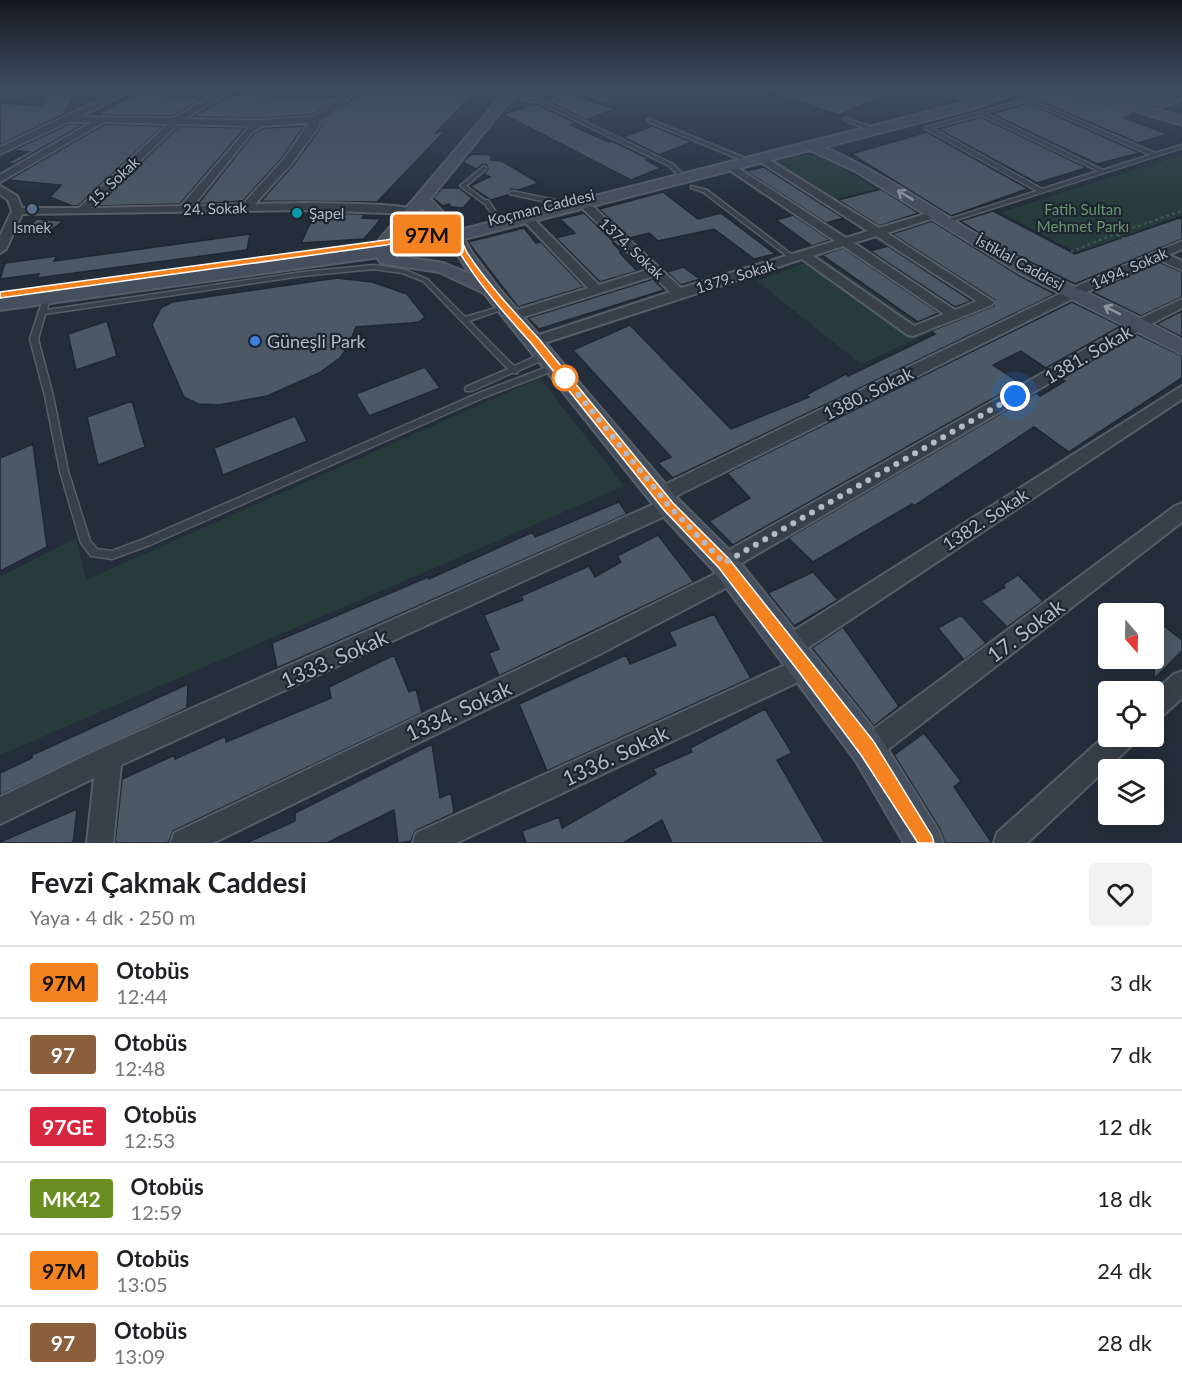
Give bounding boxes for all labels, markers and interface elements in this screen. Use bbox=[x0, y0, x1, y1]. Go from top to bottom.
street label: 15. Sokak bbox=[83, 152, 143, 209]
street label: Koçman Caddesi bbox=[486, 185, 596, 229]
one-way arrow bbox=[897, 189, 914, 201]
street label: 24. Sokak bbox=[183, 198, 248, 218]
park label: Fatih Sultan Mehmet Parkı bbox=[1037, 200, 1129, 235]
marker: Ismek bbox=[25, 202, 39, 216]
place label: Şapel bbox=[309, 204, 344, 222]
marker: Şapel bbox=[290, 206, 304, 220]
line badge: 97M bbox=[392, 214, 462, 254]
street label: 1374. Sokak bbox=[596, 214, 668, 283]
place label: Ismek bbox=[13, 218, 52, 236]
text: 97M bbox=[405, 222, 449, 247]
street label: İstiklal Caddesi bbox=[973, 230, 1067, 294]
street label: 1494. Sokak bbox=[1088, 243, 1170, 293]
street label: 1379. Sokak bbox=[693, 255, 777, 297]
one-way arrow bbox=[1104, 304, 1121, 316]
street label: 1381. Sokak bbox=[1040, 320, 1137, 388]
place label: Güneşli Park bbox=[267, 330, 367, 352]
marker: Güneşli Park bbox=[248, 334, 262, 348]
street label: 1380. Sokak bbox=[819, 361, 918, 424]
unlabelled marker bbox=[552, 365, 578, 391]
your location bbox=[1000, 381, 1030, 411]
street label: 1382. Sokak bbox=[938, 483, 1033, 555]
street label: 17. Sokak bbox=[982, 593, 1069, 667]
north arrow bbox=[1098, 603, 1164, 669]
map controls bbox=[1098, 603, 1164, 825]
street label: 1333. Sokak bbox=[277, 623, 391, 693]
street label: 1334. Sokak bbox=[401, 674, 515, 745]
button: locate bbox=[1098, 681, 1164, 747]
street label: 1336. Sokak bbox=[558, 719, 672, 790]
button: layers bbox=[1098, 759, 1164, 825]
button: heart bbox=[1089, 863, 1152, 926]
text: Fevzi Çakmak Caddesi bbox=[30, 865, 307, 899]
text: Yaya · 4 dk · 250 m bbox=[30, 905, 195, 929]
text: Otobüs bbox=[116, 957, 189, 984]
text: 3 dk bbox=[1110, 969, 1152, 996]
text: 97M bbox=[42, 970, 86, 995]
text: 12:44 bbox=[116, 984, 168, 1008]
text: Otobüs bbox=[114, 1029, 187, 1056]
text: 7 dk bbox=[1110, 1041, 1152, 1068]
text: 97 bbox=[51, 1042, 75, 1067]
text: 12:48 bbox=[114, 1056, 165, 1080]
text: Otobüs bbox=[124, 1101, 197, 1128]
text: 12 dk bbox=[1097, 1113, 1152, 1140]
text: 97GE bbox=[42, 1114, 94, 1139]
text: 12:53 bbox=[124, 1128, 175, 1152]
text: Otobüs bbox=[131, 1173, 204, 1200]
text: 18 dk bbox=[1097, 1185, 1152, 1212]
text: MK42 bbox=[42, 1186, 101, 1211]
text: 12:59 bbox=[131, 1200, 182, 1224]
text: Otobüs bbox=[116, 1245, 189, 1272]
text: 24 dk bbox=[1097, 1257, 1152, 1284]
text: 97M bbox=[42, 1258, 86, 1283]
text: 13:05 bbox=[116, 1272, 168, 1296]
text: Otobüs bbox=[114, 1317, 187, 1344]
text: 28 dk bbox=[1097, 1329, 1152, 1356]
text: 97 bbox=[51, 1330, 75, 1355]
text: 13:09 bbox=[114, 1344, 165, 1368]

